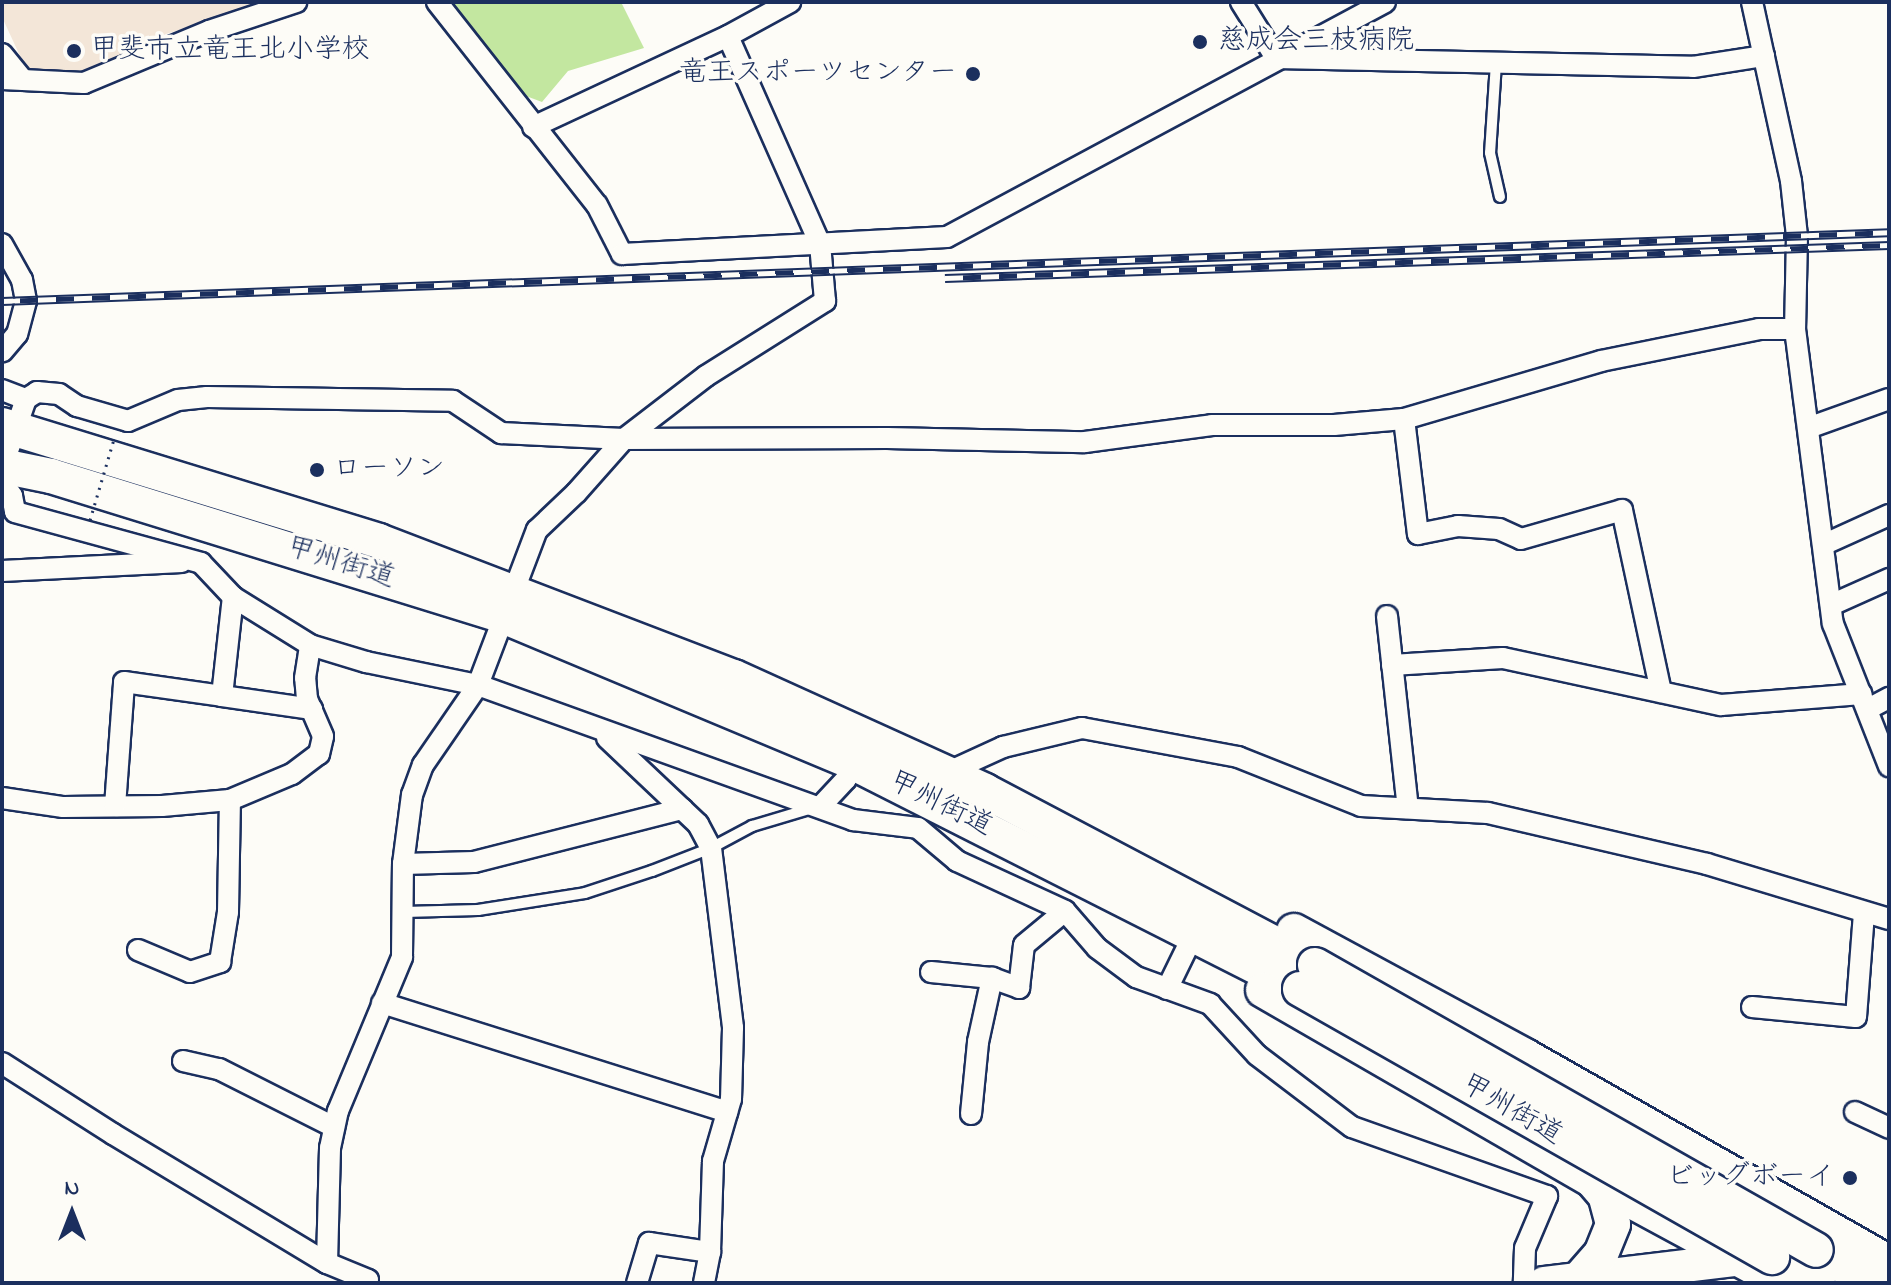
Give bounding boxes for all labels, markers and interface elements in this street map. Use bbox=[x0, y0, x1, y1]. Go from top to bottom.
place label: 慈成会三枝病院 bbox=[1218, 25, 1414, 59]
marker: 慈成会三枝病院 bbox=[1189, 31, 1211, 53]
place label: 甲斐市立竜王北小学校 bbox=[90, 34, 370, 68]
marker: 甲斐市立竜王北小学校 bbox=[65, 42, 83, 60]
place label: 竜王スポーツセンター bbox=[677, 57, 957, 91]
marker: 竜王スポーツセンター bbox=[964, 65, 982, 83]
place label: ローソン bbox=[333, 453, 445, 487]
marker: ローソン bbox=[308, 461, 326, 479]
street label: 甲州街道 bbox=[282, 532, 398, 596]
street label: 甲州街道 bbox=[882, 765, 998, 845]
street label: 甲州街道 bbox=[1454, 1068, 1568, 1154]
place label: ビッグボーイ bbox=[1666, 1161, 1834, 1195]
marker: ビッグボーイ bbox=[1841, 1169, 1859, 1187]
north arrow bbox=[32, 1173, 112, 1253]
text: N bbox=[65, 1173, 79, 1205]

